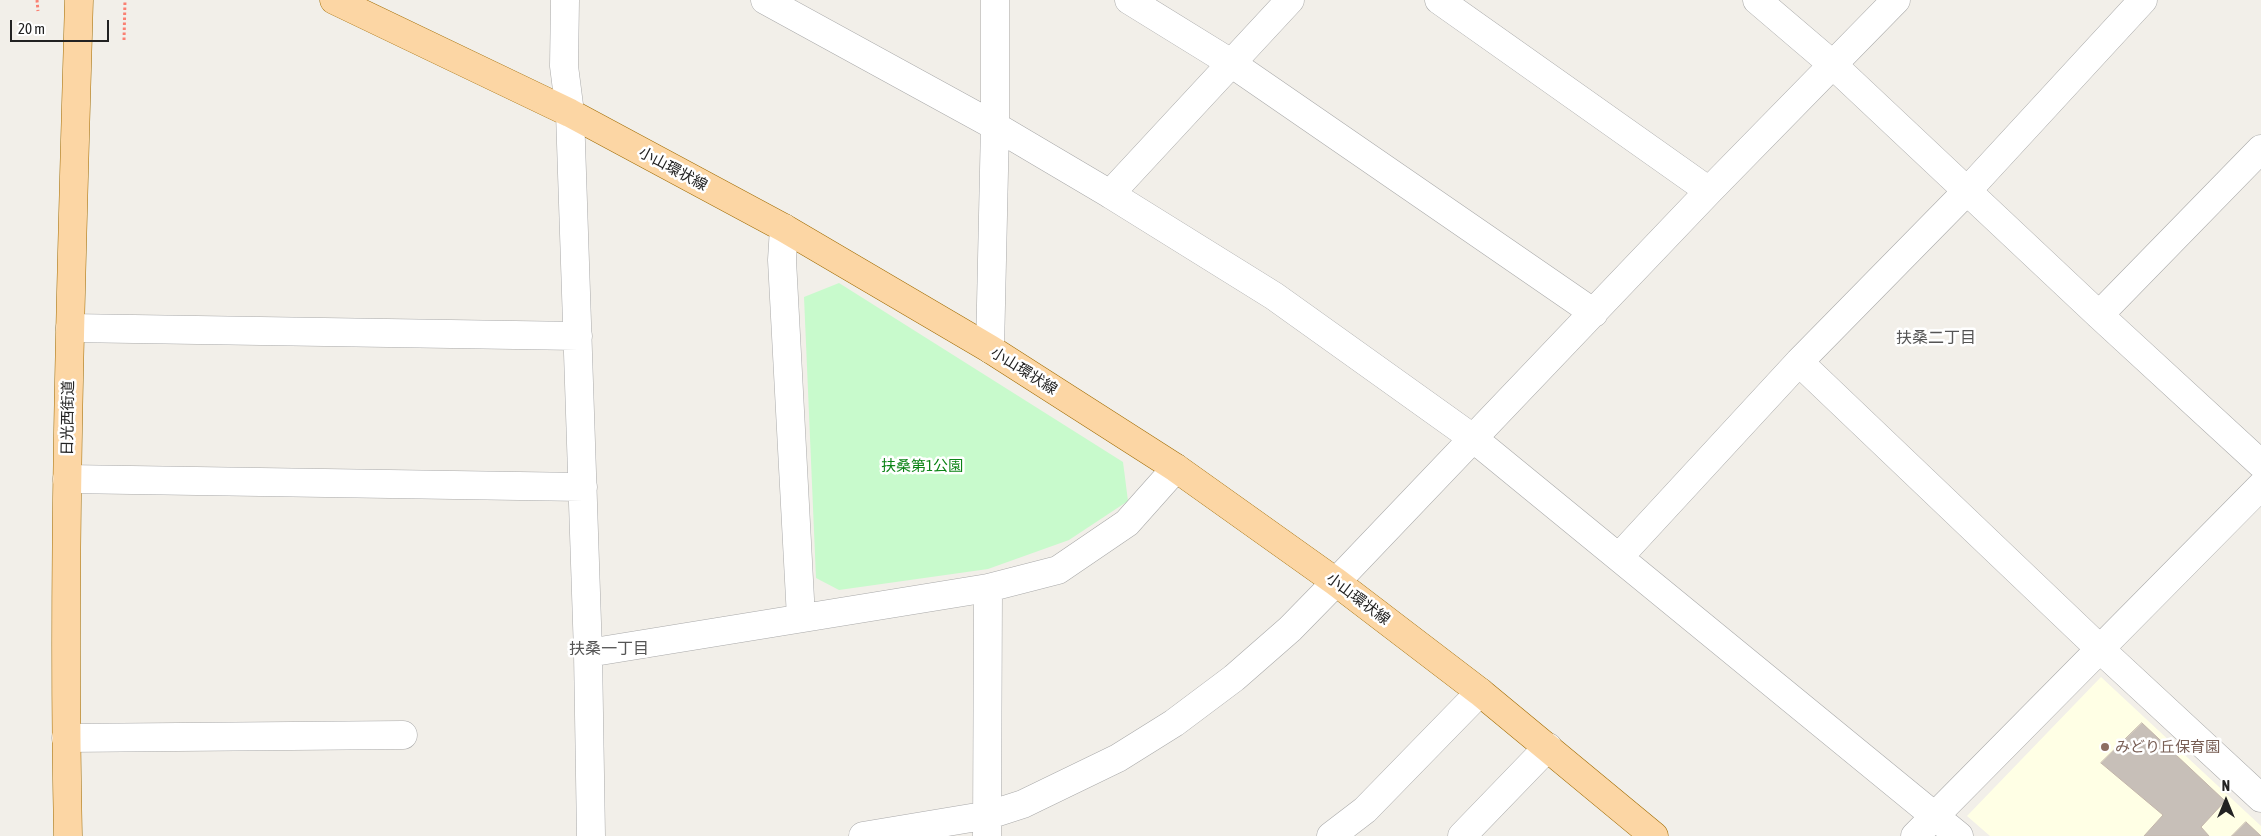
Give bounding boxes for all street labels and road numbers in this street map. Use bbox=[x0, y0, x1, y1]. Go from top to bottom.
street label: 小山環状線 bbox=[636, 143, 710, 195]
street label: 小山環状線 bbox=[987, 343, 1061, 399]
street label: 日光西街道 bbox=[58, 380, 78, 456]
street label: 小山環状線 bbox=[1323, 569, 1393, 629]

